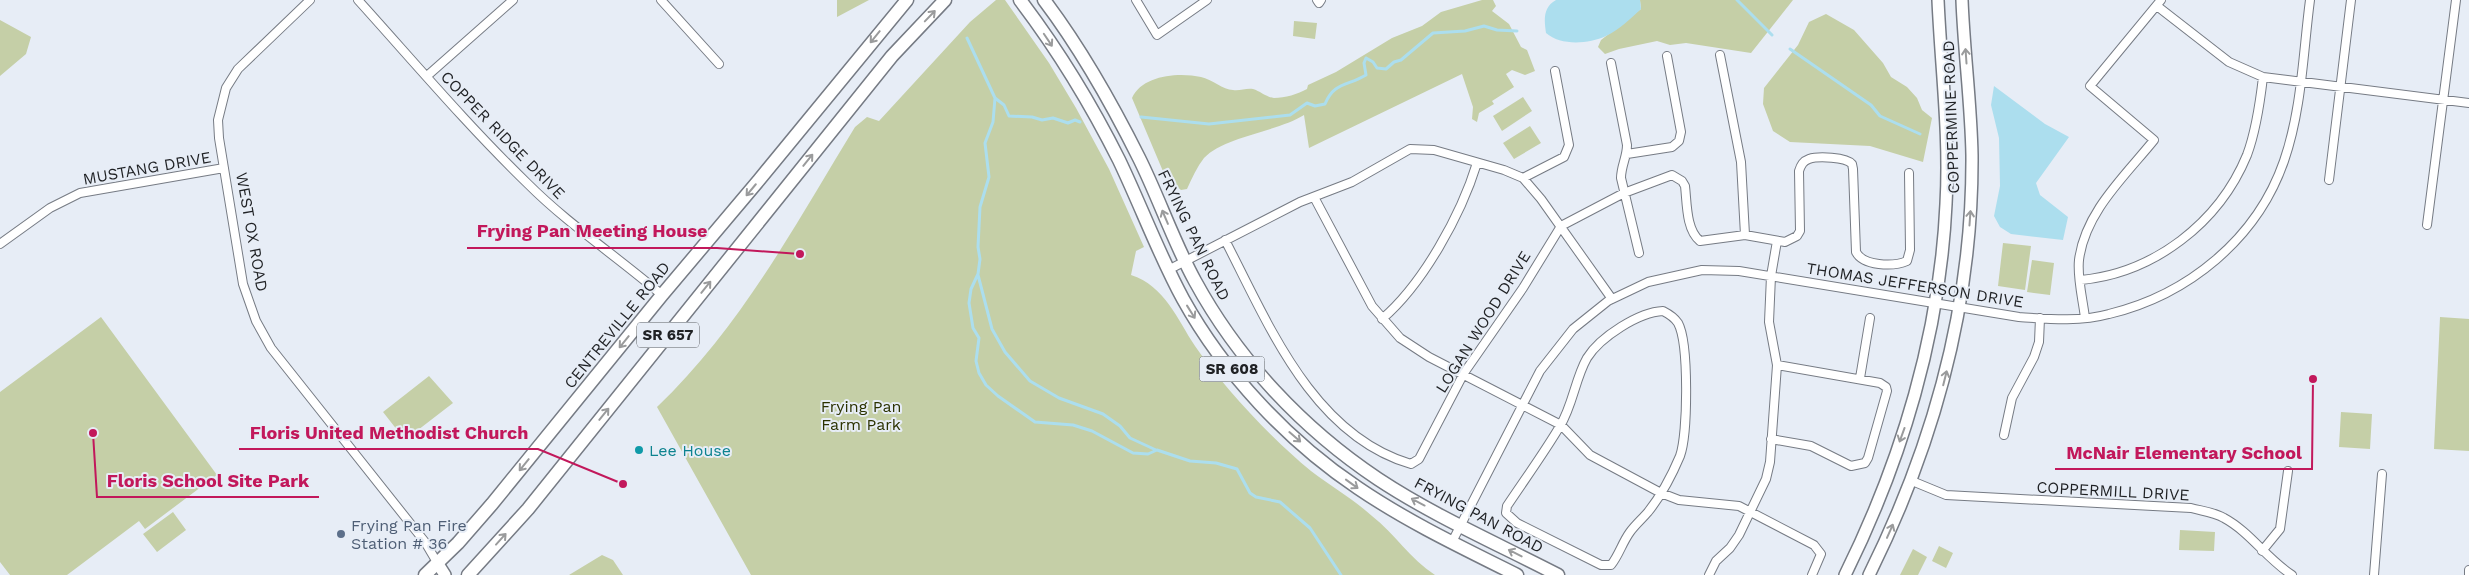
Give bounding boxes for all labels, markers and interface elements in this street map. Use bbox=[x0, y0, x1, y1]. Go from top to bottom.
one-way arrow bbox=[924, 10, 936, 22]
one-way arrow bbox=[869, 30, 880, 43]
one-way arrow bbox=[1043, 32, 1053, 46]
street label: COPPERMINE ROAD bbox=[1939, 40, 1963, 194]
one-way arrow bbox=[1961, 48, 1971, 64]
street label: COPPER RIDGE DRIVE bbox=[437, 67, 569, 203]
street label: MUSTANG DRIVE bbox=[81, 147, 213, 189]
one-way arrow bbox=[803, 154, 814, 167]
street label: FRYING PAN ROAD bbox=[1154, 166, 1234, 304]
street label: WEST OX ROAD bbox=[232, 171, 272, 293]
one-way arrow bbox=[745, 184, 756, 197]
one-way arrow bbox=[1159, 210, 1169, 225]
one-way arrow bbox=[1965, 210, 1975, 226]
callout: Frying Pan Meeting House bbox=[467, 215, 717, 248]
text: Frying Pan Meeting House bbox=[477, 220, 707, 241]
street label: LOGAN WOOD DRIVE bbox=[1432, 248, 1534, 396]
street label: CENTREVILLE ROAD bbox=[560, 258, 674, 392]
street label: THOMAS JEFFERSON DRIVE bbox=[1805, 258, 2025, 312]
one-way arrow bbox=[701, 281, 712, 294]
one-way arrow bbox=[1187, 305, 1197, 319]
road number: SR 657 bbox=[637, 322, 699, 348]
one-way arrow bbox=[619, 335, 630, 348]
road number: SR 608 bbox=[1200, 356, 1264, 382]
one-way arrow bbox=[1940, 371, 1950, 387]
park label: Frying Pan Farm Park bbox=[821, 397, 901, 434]
one-way arrow bbox=[599, 407, 610, 420]
callout: Floris United Methodist Church bbox=[239, 416, 538, 449]
text: Floris United Methodist Church bbox=[250, 422, 528, 443]
one-way arrow bbox=[1897, 427, 1906, 442]
one-way arrow bbox=[1288, 431, 1301, 443]
callout: McNair Elementary School bbox=[2055, 436, 2312, 469]
place label: Lee House bbox=[649, 441, 731, 460]
text: McNair Elementary School bbox=[2066, 442, 2302, 463]
marker: Lee House bbox=[633, 444, 645, 456]
one-way arrow bbox=[519, 458, 530, 471]
callout: Floris School Site Park bbox=[97, 464, 319, 497]
text: Floris School Site Park bbox=[107, 470, 310, 491]
street label: FRYING PAN ROAD bbox=[1411, 473, 1547, 557]
street label: COPPERMILL DRIVE bbox=[2036, 477, 2190, 505]
one-way arrow bbox=[1345, 479, 1359, 489]
one-way arrow bbox=[1411, 497, 1426, 507]
place label: Frying Pan Fire Station # 36 bbox=[351, 516, 467, 553]
one-way arrow bbox=[1885, 524, 1895, 539]
marker: Frying Pan Fire Station # 36 bbox=[335, 528, 347, 540]
one-way arrow bbox=[496, 533, 507, 546]
one-way arrow bbox=[1507, 548, 1522, 558]

